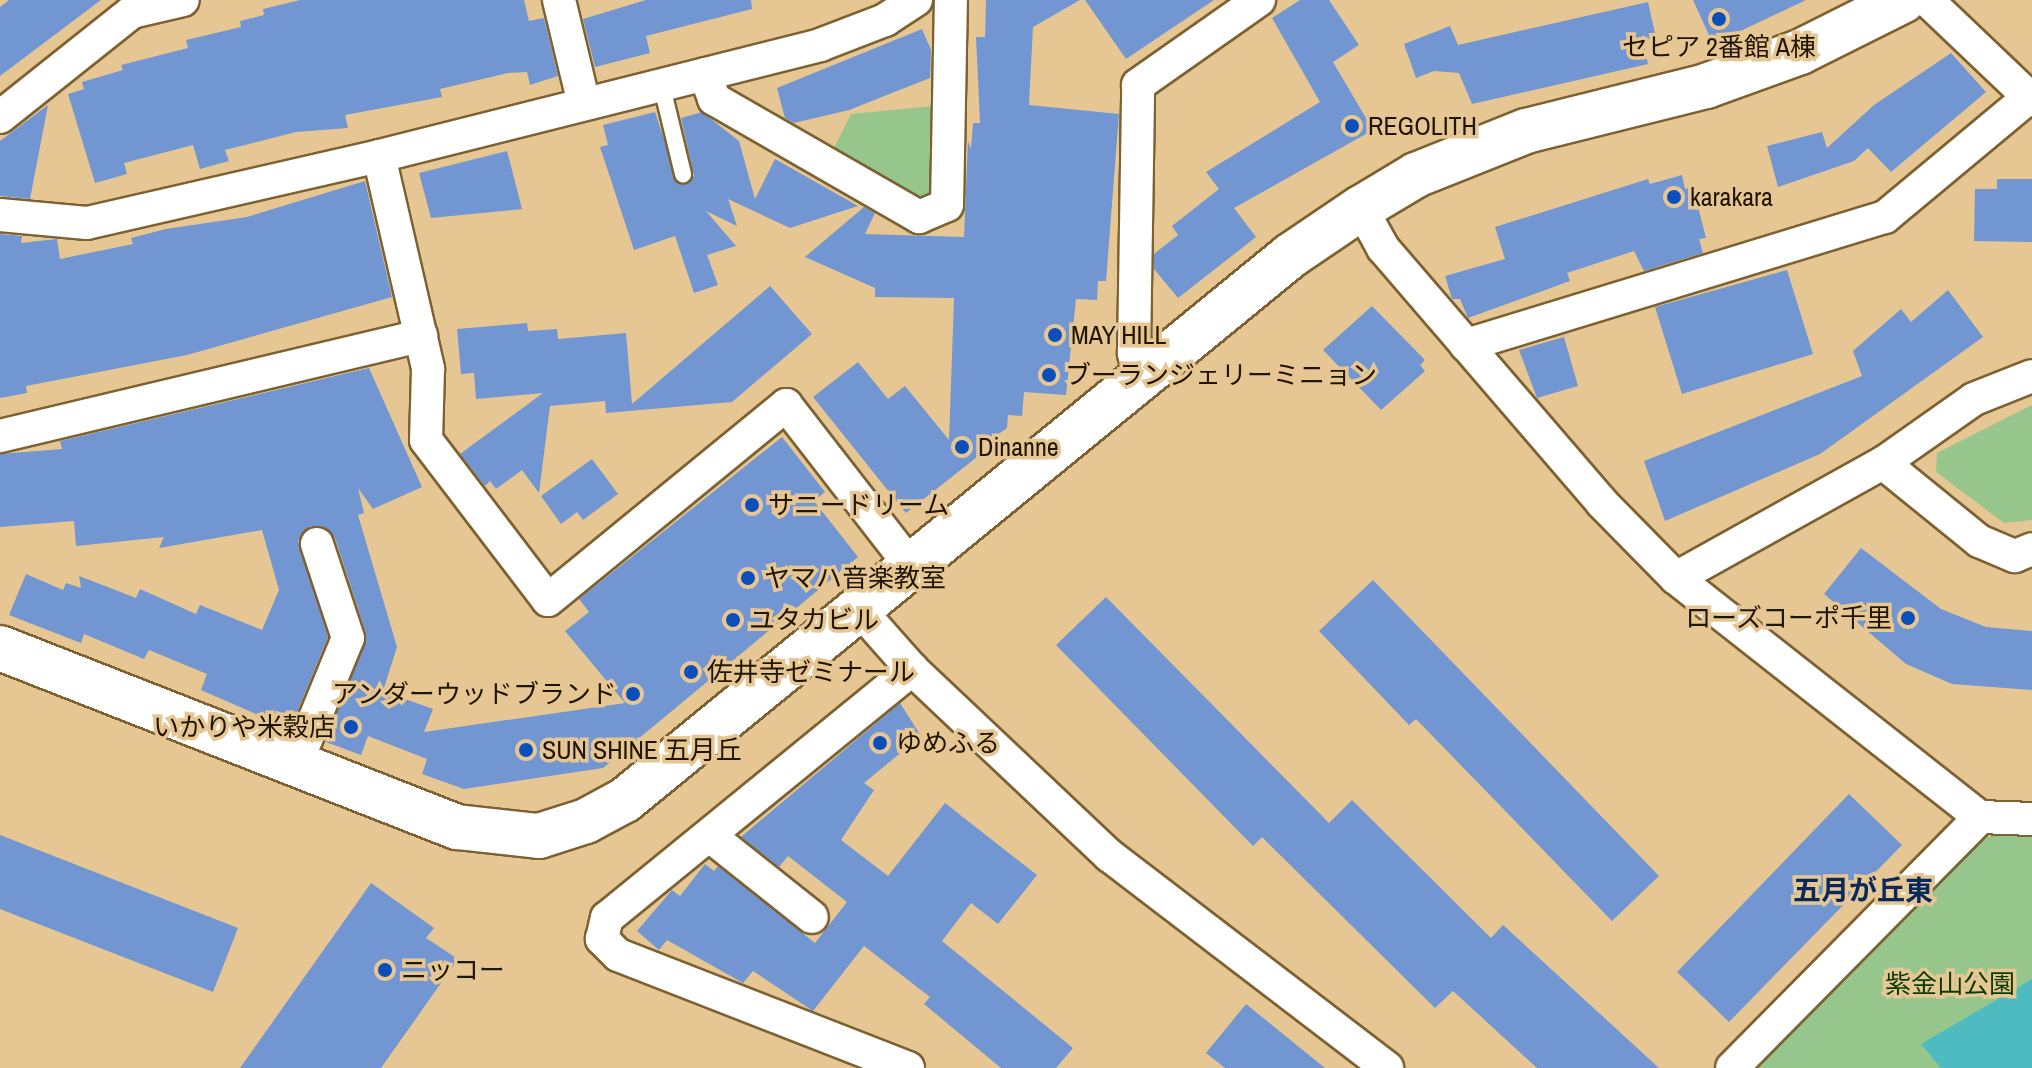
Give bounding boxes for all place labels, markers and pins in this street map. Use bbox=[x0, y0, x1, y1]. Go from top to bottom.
marker: セピア 2番館 A棟 bbox=[1710, 10, 1728, 28]
place label: セピア 2番館 A棟 bbox=[1622, 31, 1816, 63]
place label: REGOLITH bbox=[1368, 110, 1477, 142]
marker: REGOLITH bbox=[1343, 117, 1361, 135]
place label: karakara bbox=[1690, 181, 1773, 213]
marker: karakara bbox=[1665, 188, 1683, 206]
place label: MAY HILL bbox=[1071, 319, 1167, 351]
marker: MAY HILL bbox=[1046, 326, 1064, 344]
place label: ブーランジェリーミニョン bbox=[1065, 359, 1377, 391]
marker: ブーランジェリーミニョン bbox=[1040, 366, 1058, 384]
place label: Dinanne bbox=[978, 431, 1059, 463]
marker: Dinanne bbox=[953, 438, 971, 456]
place label: サニードリーム bbox=[768, 489, 950, 521]
marker: サニードリーム bbox=[743, 496, 761, 514]
place label: ヤマハ音楽教室 bbox=[764, 562, 946, 594]
marker: ヤマハ音楽教室 bbox=[739, 569, 757, 587]
place label: ローズコーポ千里 bbox=[1684, 602, 1892, 634]
place label: ユタカビル bbox=[749, 604, 879, 636]
marker: ローズコーポ千里 bbox=[1899, 609, 1917, 627]
marker: ユタカビル bbox=[724, 611, 742, 629]
place label: 佐井寺ゼミナール bbox=[707, 656, 915, 688]
marker: 佐井寺ゼミナール bbox=[682, 663, 700, 681]
place label: アンダーウッドブランド bbox=[331, 678, 617, 710]
marker: アンダーウッドブランド bbox=[624, 685, 642, 703]
place label: いかりや米穀店 bbox=[153, 711, 335, 743]
marker: いかりや米穀店 bbox=[342, 718, 360, 736]
place label: ゆめふる bbox=[896, 727, 1000, 759]
place label: SUN SHINE 五月丘 bbox=[542, 734, 742, 766]
marker: ゆめふる bbox=[871, 734, 889, 752]
marker: SUN SHINE 五月丘 bbox=[517, 741, 535, 759]
place label: ニッコー bbox=[401, 954, 505, 986]
marker: ニッコー bbox=[376, 961, 394, 979]

